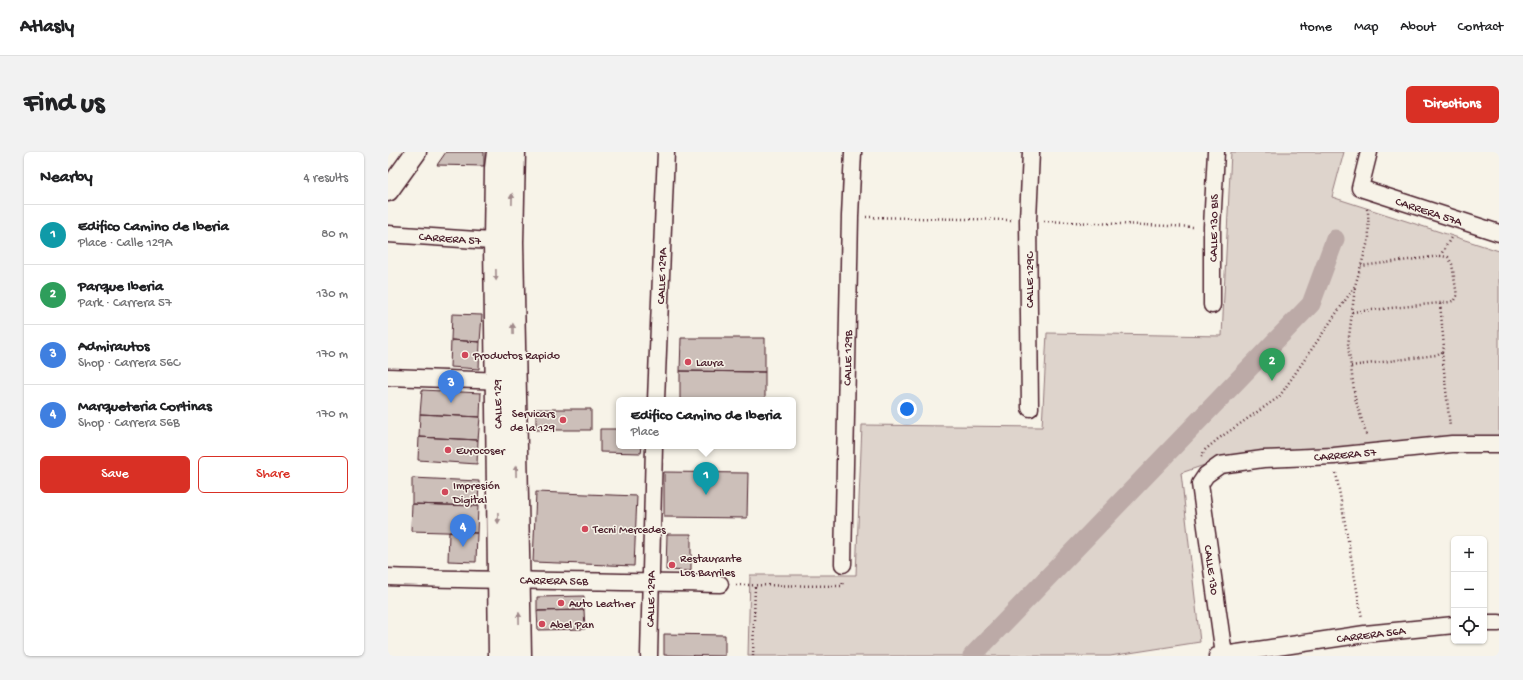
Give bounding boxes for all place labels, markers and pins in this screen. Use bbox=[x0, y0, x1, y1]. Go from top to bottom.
pin: 2 bbox=[1259, 348, 1285, 381]
marker: Productos Rapido bbox=[460, 350, 470, 360]
place label: Productos Rapido bbox=[472, 350, 560, 364]
marker: Laura bbox=[683, 357, 693, 367]
place label: Laura bbox=[696, 357, 724, 371]
pin: 3 bbox=[438, 370, 464, 403]
place label: Servicars de la 129 bbox=[510, 408, 556, 436]
marker: Servicars de la 129 bbox=[558, 415, 568, 425]
marker: Eurocoser bbox=[443, 445, 453, 455]
place label: Eurocoser bbox=[456, 445, 507, 459]
pin: 1 bbox=[693, 462, 719, 495]
place label: Impresión Digital bbox=[452, 480, 500, 508]
marker: Impresión Digital bbox=[440, 487, 450, 497]
pin: 4 bbox=[450, 514, 476, 547]
marker: Tecni Mercedes bbox=[580, 524, 590, 534]
place label: Tecni Mercedes bbox=[592, 524, 666, 538]
place label: Restaurante Los Barriles bbox=[680, 553, 743, 581]
marker: Restaurante Los Barriles bbox=[667, 560, 677, 570]
marker: Auto Leather bbox=[556, 598, 566, 608]
place label: Auto Leather bbox=[569, 598, 636, 612]
marker: Abel Pan bbox=[537, 619, 547, 629]
place label: Abel Pan bbox=[550, 619, 594, 633]

